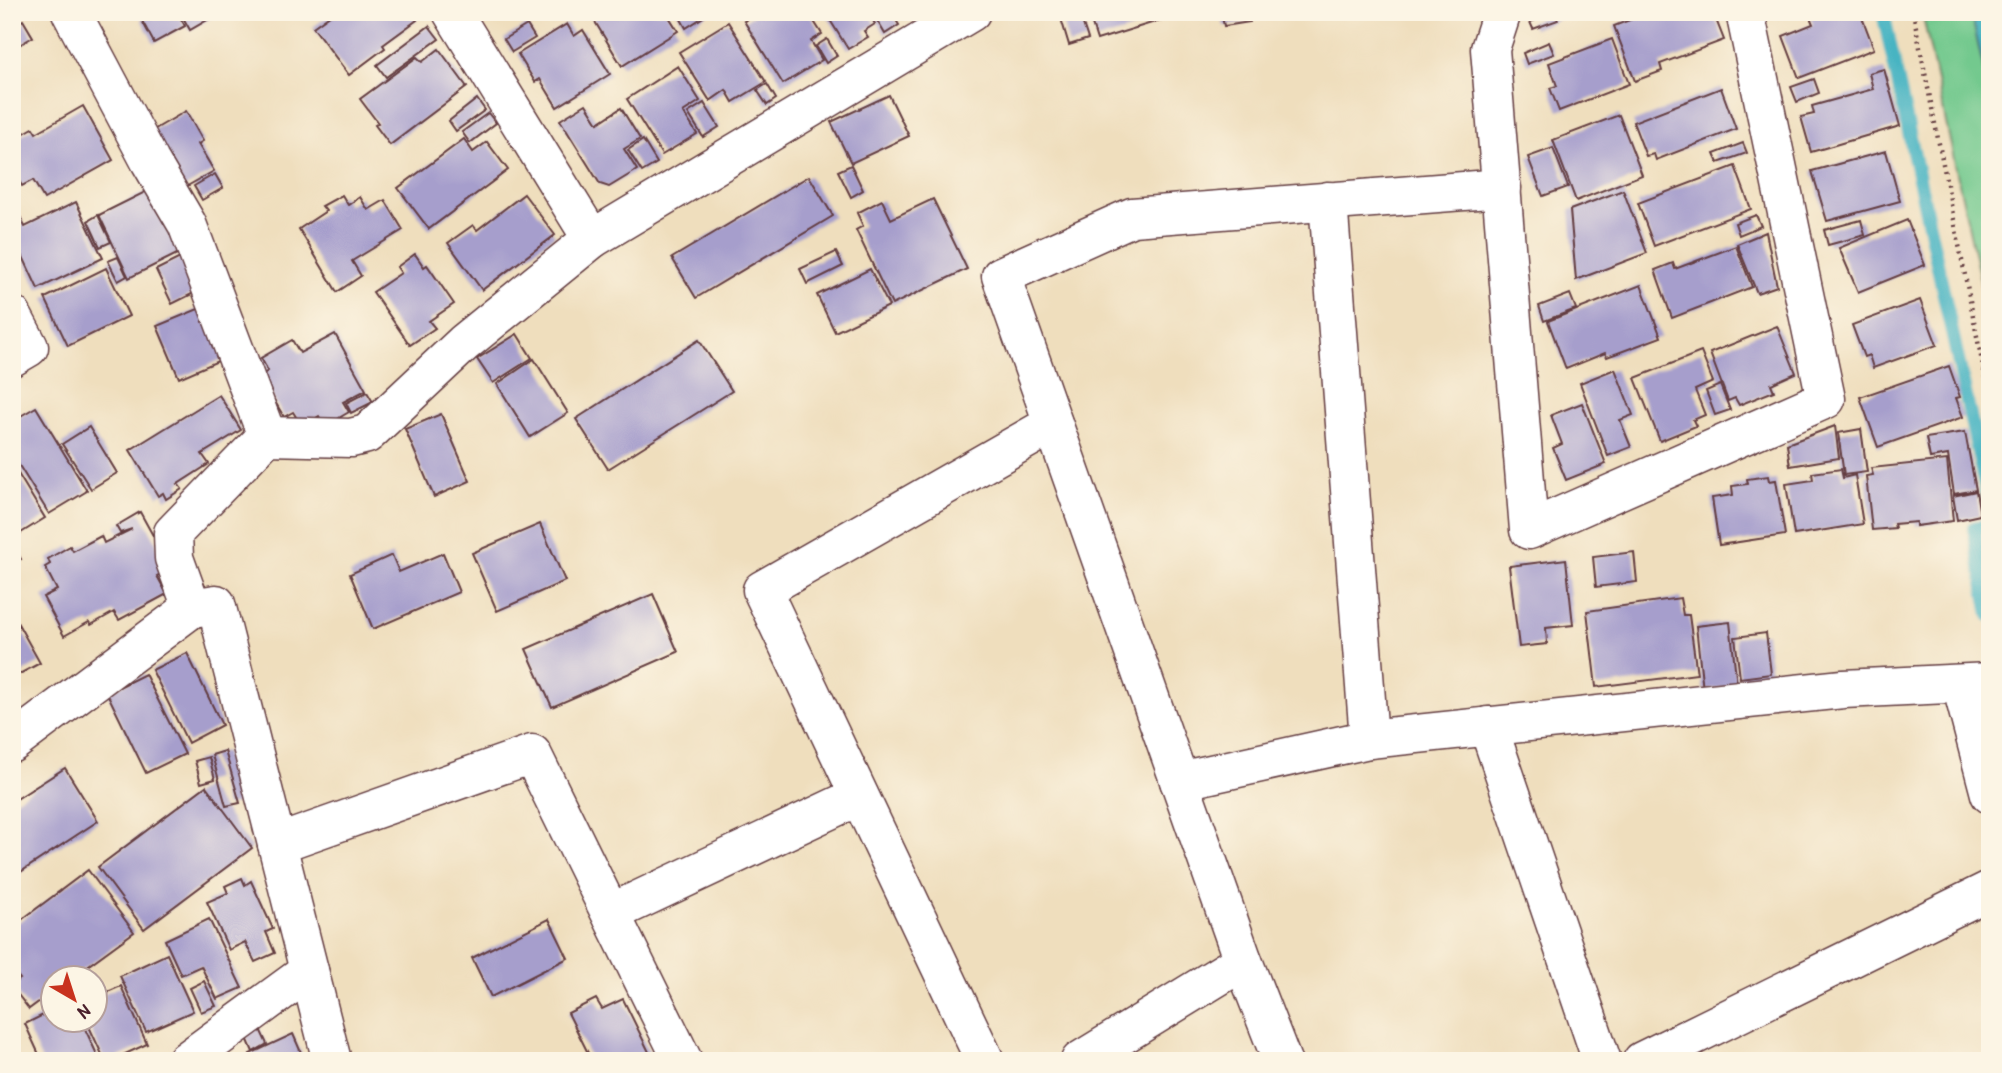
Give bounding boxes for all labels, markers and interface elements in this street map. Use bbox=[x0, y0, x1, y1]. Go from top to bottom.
north arrow bbox=[38, 964, 108, 1034]
text: N bbox=[73, 999, 97, 1025]

